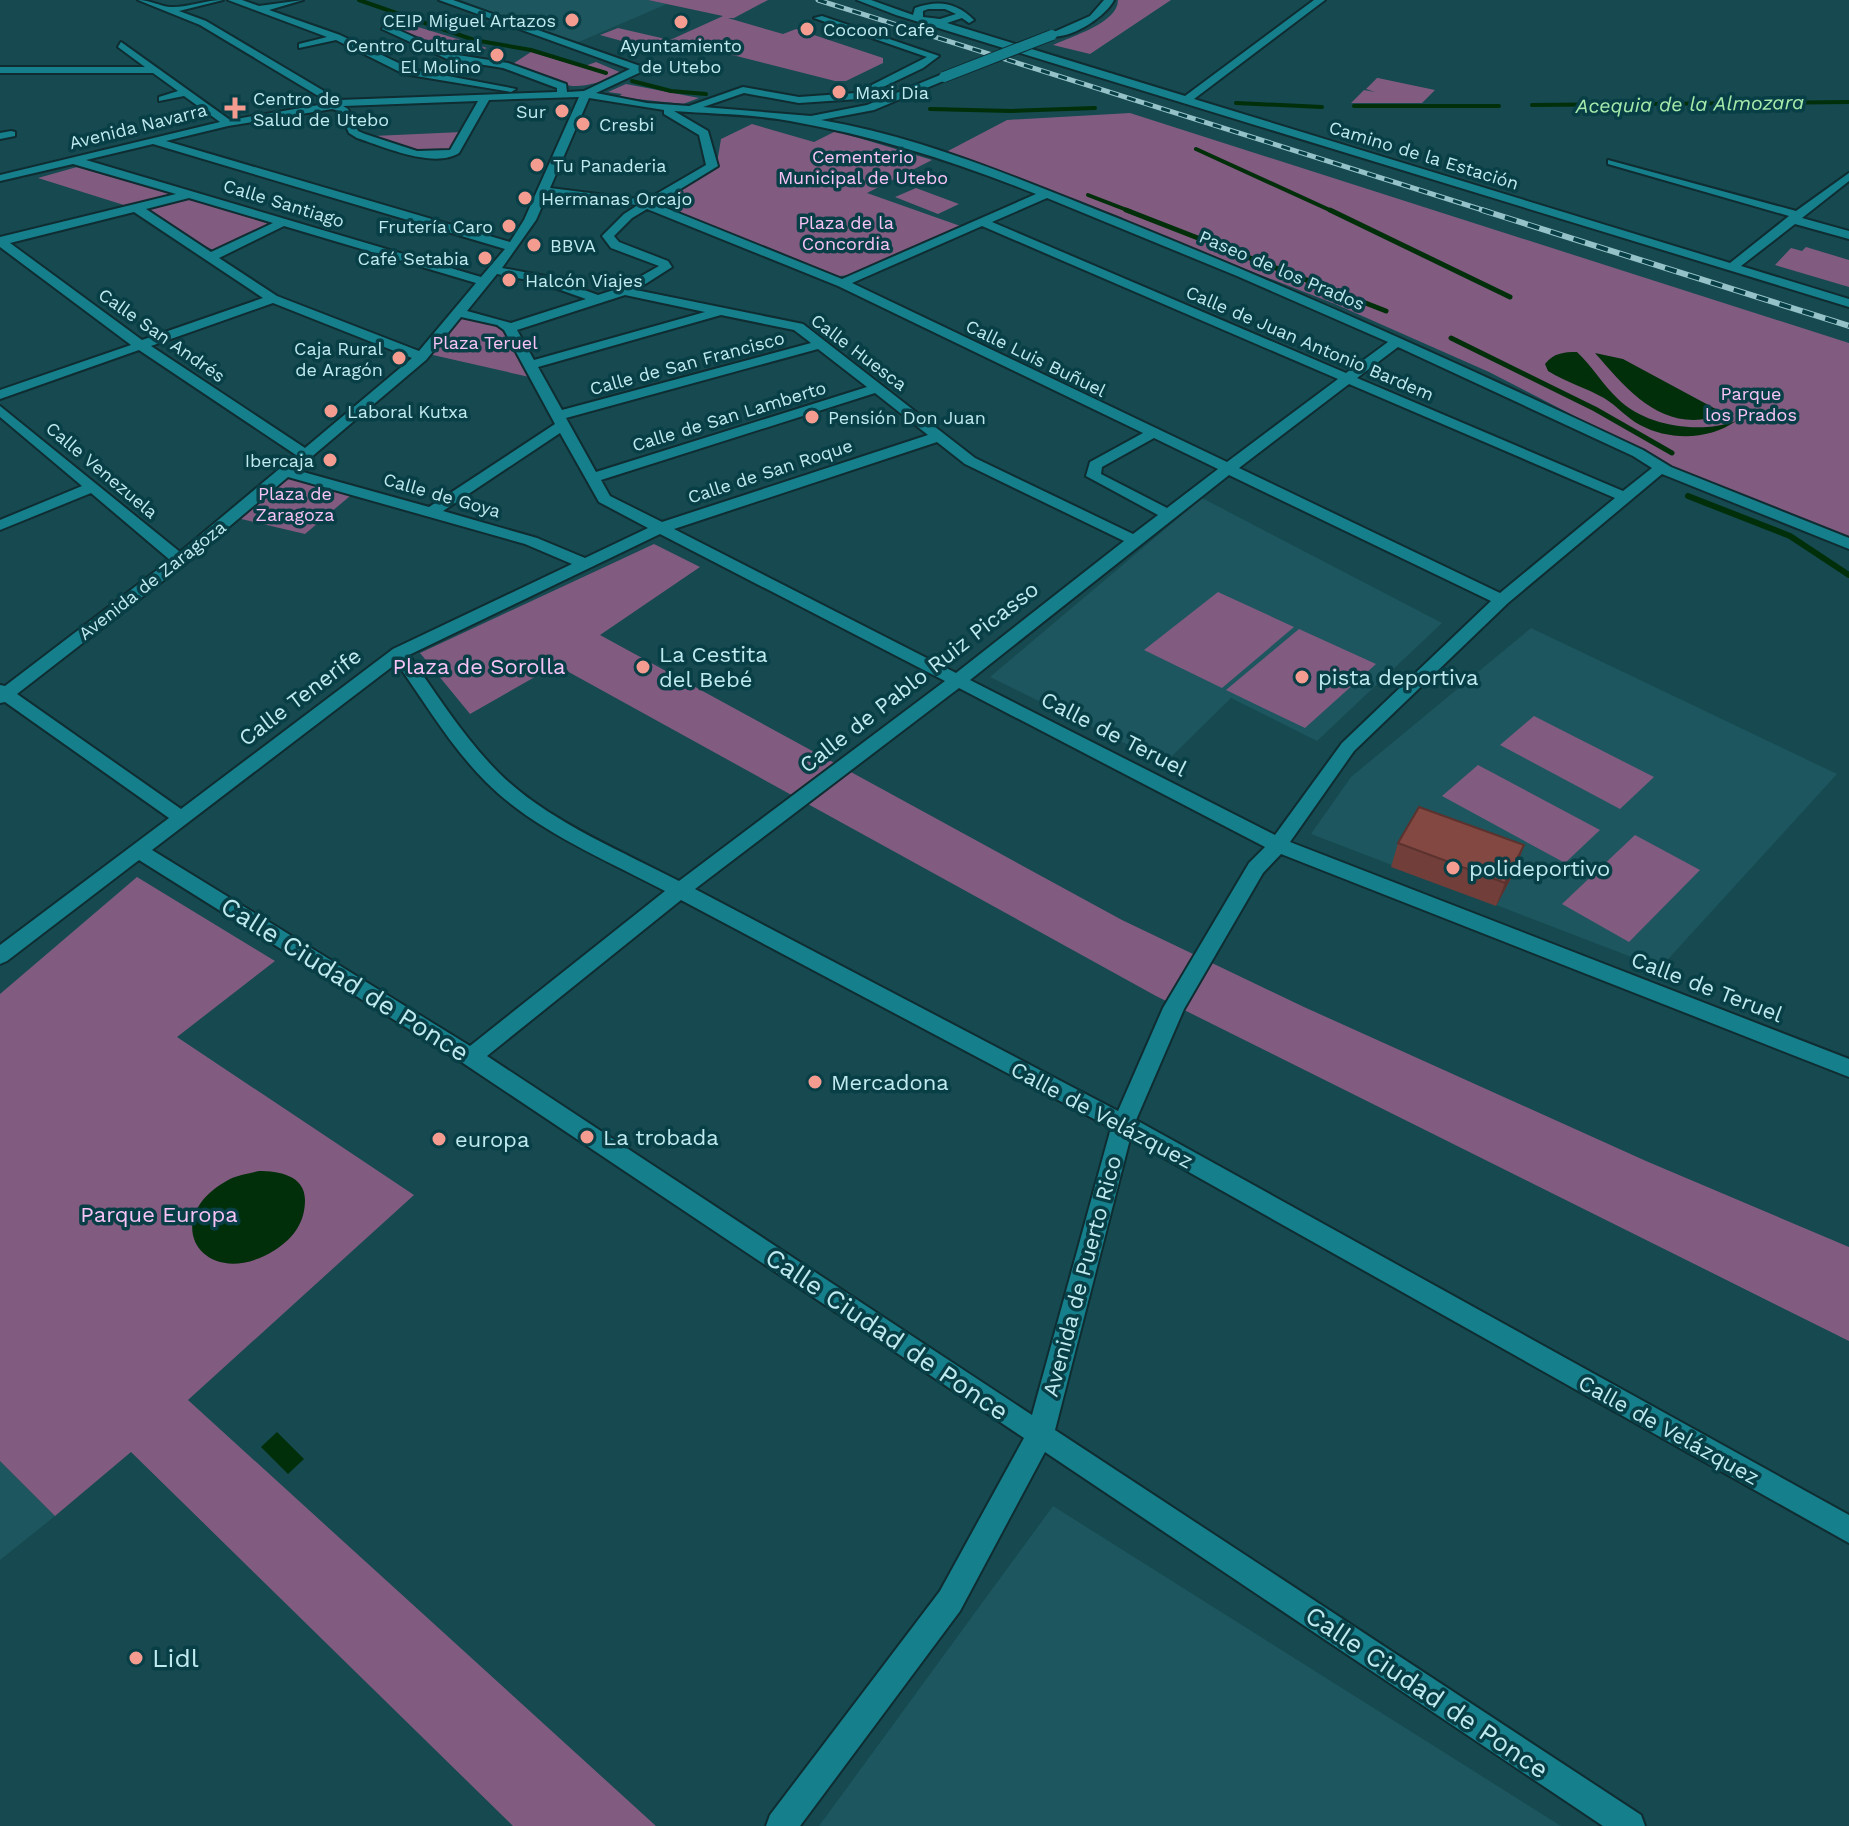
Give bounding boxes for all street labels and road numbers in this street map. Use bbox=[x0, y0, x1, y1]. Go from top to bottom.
street label: Avenida Navarra bbox=[67, 99, 209, 153]
street label: Camino de la Estación bbox=[1327, 116, 1521, 194]
street label: Calle Santiago bbox=[221, 175, 347, 231]
street label: Paseo de los Prados bbox=[1196, 226, 1368, 314]
street label: Calle de Juan Antonio Bardem bbox=[1183, 281, 1437, 405]
street label: Calle San Andrés bbox=[95, 284, 229, 386]
street label: Calle Huesca bbox=[807, 309, 911, 395]
street label: Calle Luis Buñuel bbox=[963, 315, 1110, 401]
street label: Calle de San Francisco bbox=[587, 327, 787, 399]
street label: Calle de San Lamberto bbox=[630, 376, 828, 456]
street label: Calle Venezuela bbox=[42, 417, 162, 523]
street label: Calle de San Roque bbox=[685, 434, 855, 508]
street label: Calle de Goya bbox=[381, 468, 503, 522]
street label: Avenida de Zaragoza bbox=[74, 516, 230, 644]
street label: Calle de Pablo Ruiz Picasso bbox=[795, 576, 1043, 778]
street label: Calle Tenerife bbox=[234, 643, 366, 751]
street label: Calle de Teruel bbox=[1037, 687, 1191, 782]
street label: Calle Ciudad de Ponce bbox=[216, 890, 474, 1068]
street label: Calle de Teruel bbox=[1628, 947, 1786, 1027]
street label: Calle de Velázquez bbox=[1007, 1056, 1197, 1174]
street label: Avenida de Puerto Rico bbox=[1038, 1153, 1126, 1399]
street label: Calle Ciudad de Ponce bbox=[760, 1241, 1014, 1427]
street label: Calle de Velázquez bbox=[1574, 1370, 1764, 1490]
street label: Calle Ciudad de Ponce bbox=[1300, 1599, 1554, 1785]

